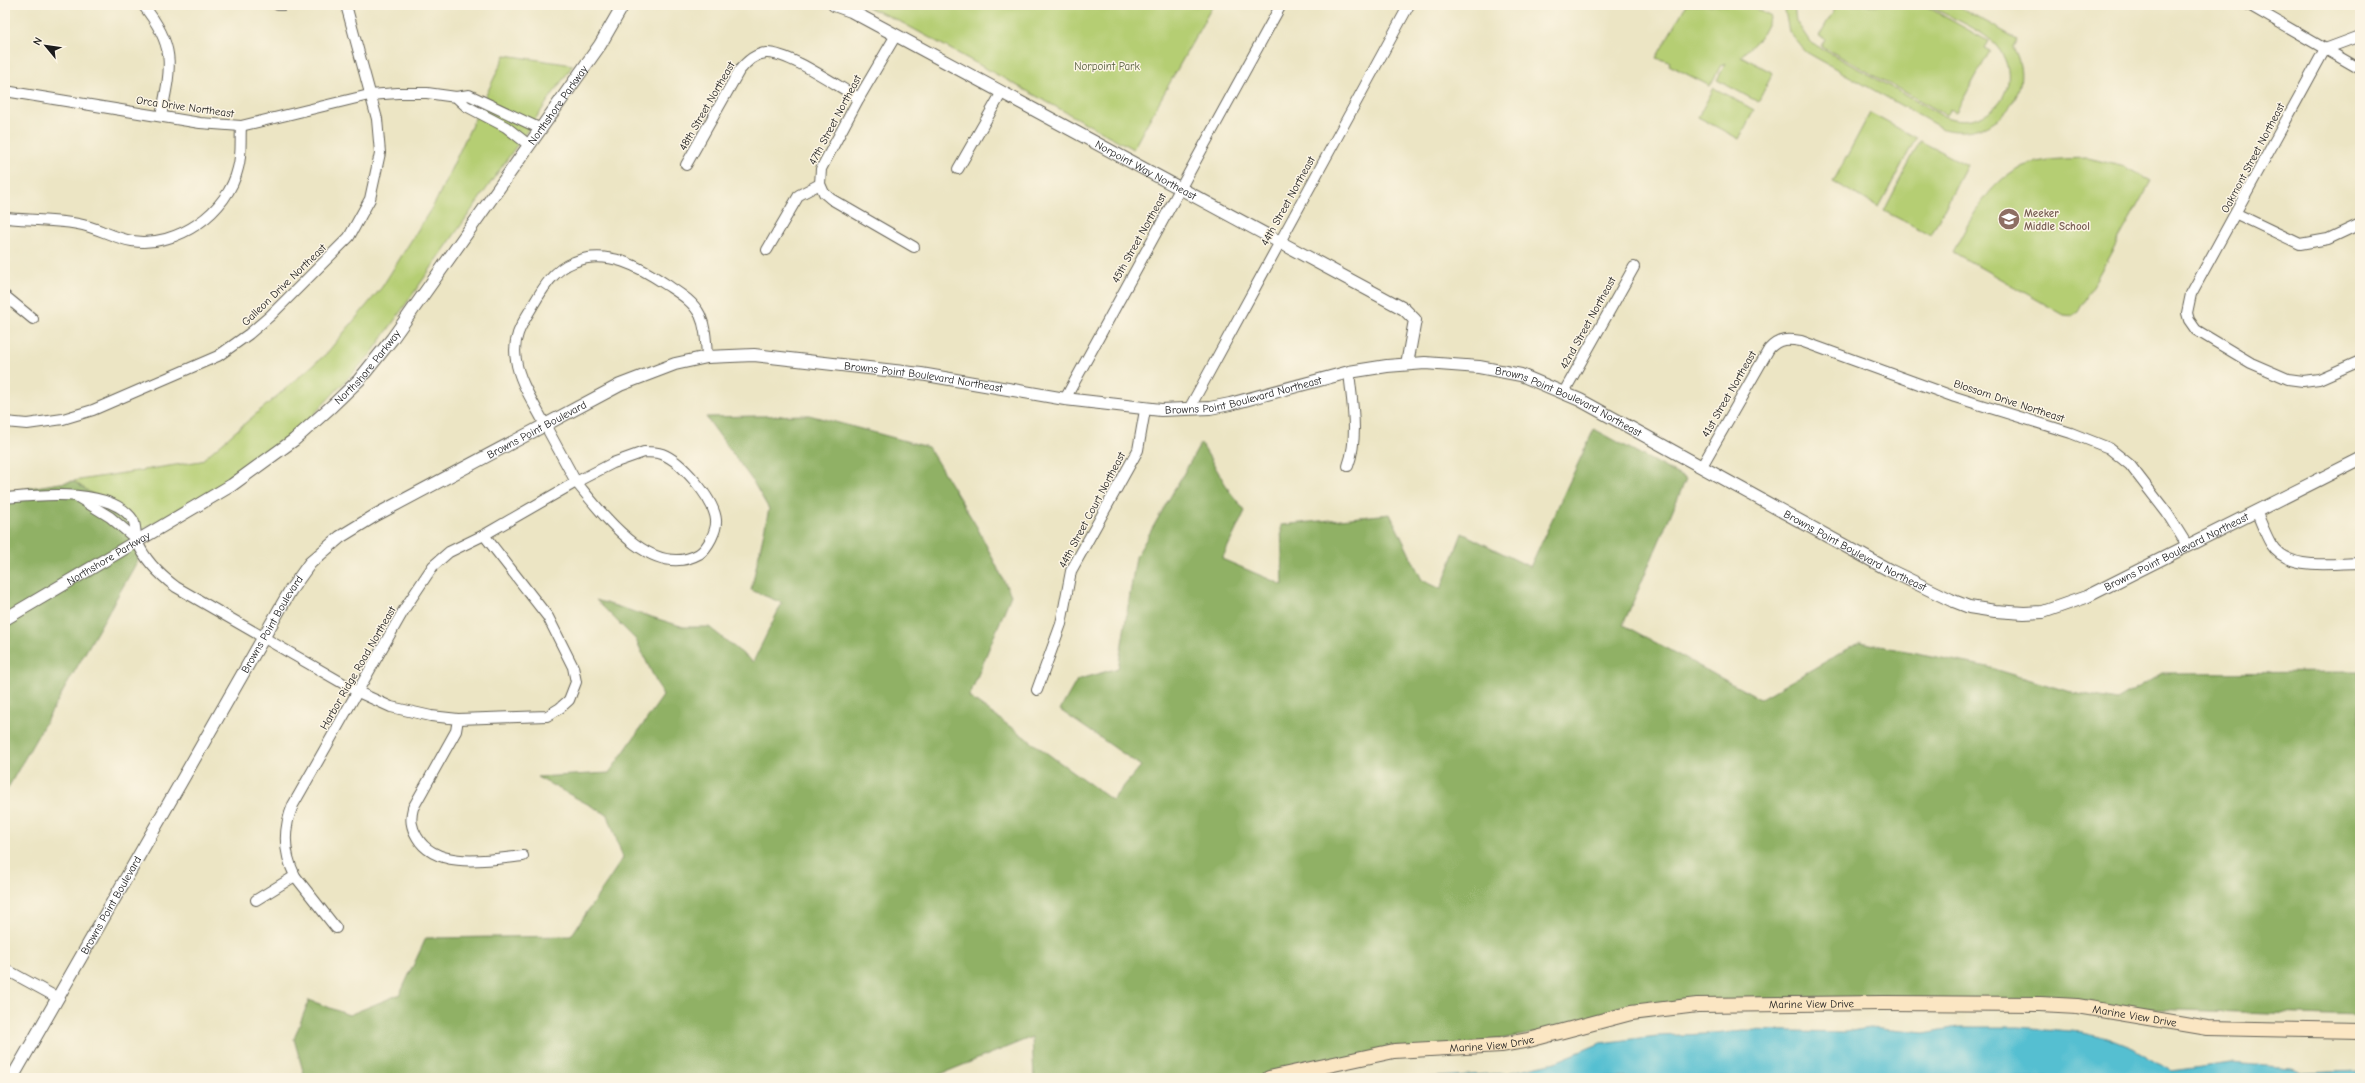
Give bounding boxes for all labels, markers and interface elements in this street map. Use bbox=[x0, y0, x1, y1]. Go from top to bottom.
north arrow bbox=[26, 26, 66, 66]
text: N bbox=[30, 35, 45, 48]
street label: 48th Street Northeast bbox=[676, 59, 738, 153]
park label: Norpoint Park bbox=[1074, 60, 1140, 73]
street label: Northshore Parkway bbox=[525, 63, 590, 147]
street label: 47th Street Northeast bbox=[806, 72, 865, 167]
street label: Orca Drive Northeast bbox=[135, 94, 236, 120]
street label: Oakmont Street Northeast bbox=[2219, 100, 2288, 215]
street label: Norpoint Way Northeast bbox=[1093, 137, 1199, 203]
street label: 44th Street Northeast bbox=[1258, 153, 1318, 248]
street label: 45th Street Northeast bbox=[1109, 190, 1169, 285]
school or university icon: Meeker Middle School bbox=[1996, 206, 2022, 232]
place label: Meeker Middle School bbox=[2024, 207, 2090, 233]
street label: Galleon Drive Northeast bbox=[239, 241, 329, 329]
street label: 42nd Street Northeast bbox=[1557, 274, 1619, 371]
street label: Northshore Parkway bbox=[332, 327, 403, 407]
street label: 41st Street Northeast bbox=[1699, 348, 1759, 440]
street label: Browns Point Boulevard Northeast bbox=[843, 359, 1004, 395]
street label: Browns Point Boulevard Northeast bbox=[1494, 364, 1645, 440]
street label: Browns Point Boulevard Northeast bbox=[1165, 373, 1324, 416]
street label: Blossom Drive Northeast bbox=[1952, 377, 2067, 425]
street label: Browns Point Boulevard bbox=[485, 398, 589, 461]
street label: 44th Street Court Northeast bbox=[1056, 449, 1128, 570]
street label: Browns Point Boulevard Northeast bbox=[1782, 507, 1930, 594]
street label: Browns Point Boulevard Northeast bbox=[2102, 509, 2251, 593]
street label: Northshore Parkway bbox=[64, 528, 152, 588]
street label: Browns Point Boulevard bbox=[238, 573, 306, 675]
street label: Harbor Ridge Road Northeast bbox=[317, 603, 399, 732]
street label: Browns Point Boulevard bbox=[78, 854, 144, 957]
street label: Marine View Drive bbox=[1769, 997, 1855, 1011]
street label: Marine View Drive bbox=[2092, 1002, 2178, 1029]
street label: Marine View Drive bbox=[1449, 1032, 1536, 1054]

